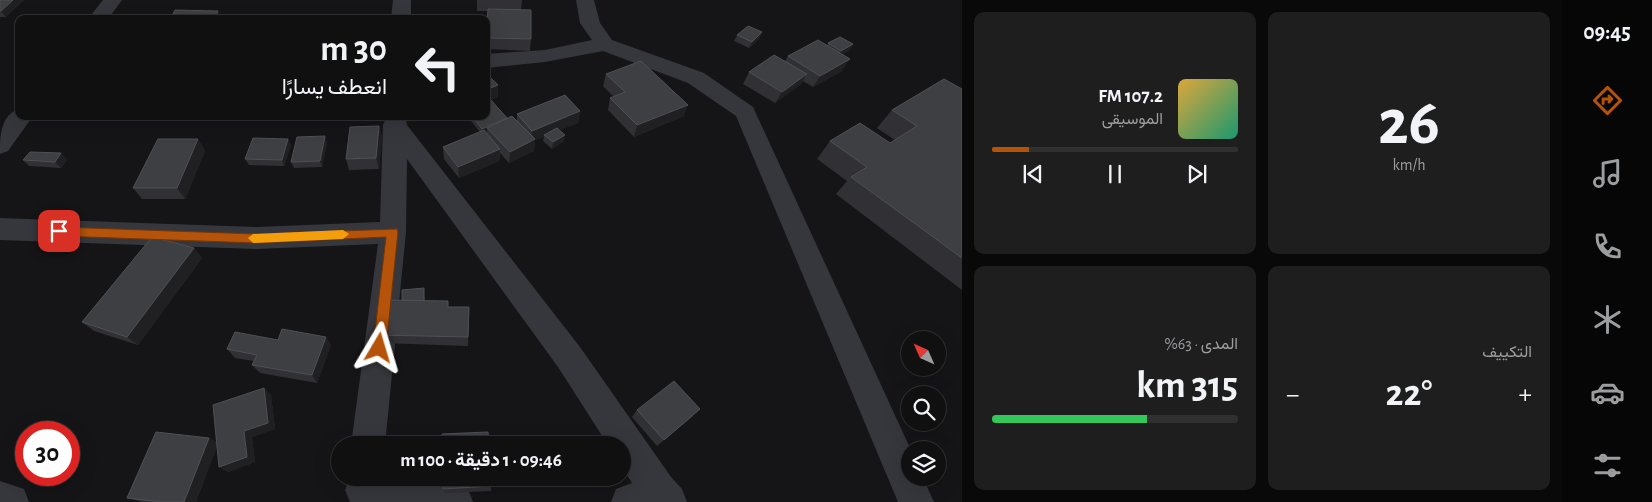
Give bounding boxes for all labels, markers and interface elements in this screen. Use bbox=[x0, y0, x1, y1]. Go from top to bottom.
text: 09:45 bbox=[1583, 21, 1631, 43]
text: 30 m bbox=[320, 32, 387, 67]
icon: left bbox=[405, 35, 470, 100]
text: انعطف يسارًا bbox=[282, 76, 387, 98]
icon: directions bbox=[1590, 83, 1625, 118]
text: 107.2 FM bbox=[1098, 87, 1163, 106]
text: 26 bbox=[1378, 91, 1440, 156]
text: الموسيقى bbox=[1102, 111, 1163, 127]
icon: music bbox=[1590, 156, 1625, 191]
text: km/h bbox=[1393, 157, 1426, 173]
icon: previous bbox=[1019, 160, 1047, 188]
icon: pause bbox=[1101, 160, 1129, 188]
icon: next bbox=[1183, 160, 1211, 188]
pin bbox=[38, 210, 80, 252]
icon: arrive bbox=[45, 217, 73, 245]
icon: phone bbox=[1590, 229, 1625, 264]
icon: climate bbox=[1590, 302, 1625, 337]
position arrow bbox=[352, 321, 404, 373]
north arrow bbox=[901, 331, 946, 376]
map controls bbox=[901, 331, 946, 486]
text: المدى · 63% bbox=[1164, 336, 1238, 352]
text: التكييف bbox=[1482, 344, 1532, 360]
text: 315 km bbox=[1136, 367, 1238, 405]
text: 22° bbox=[1386, 375, 1432, 413]
icon: car bbox=[1590, 375, 1625, 410]
text: − bbox=[1286, 381, 1299, 409]
text: + bbox=[1519, 381, 1532, 409]
button: search bbox=[901, 386, 946, 431]
speed limit sign: 30 bbox=[15, 421, 80, 486]
button: layers bbox=[901, 441, 946, 486]
icon: filters bbox=[1590, 448, 1625, 483]
text: 09:46 · 1 دقيقة · 100 m bbox=[400, 451, 562, 470]

